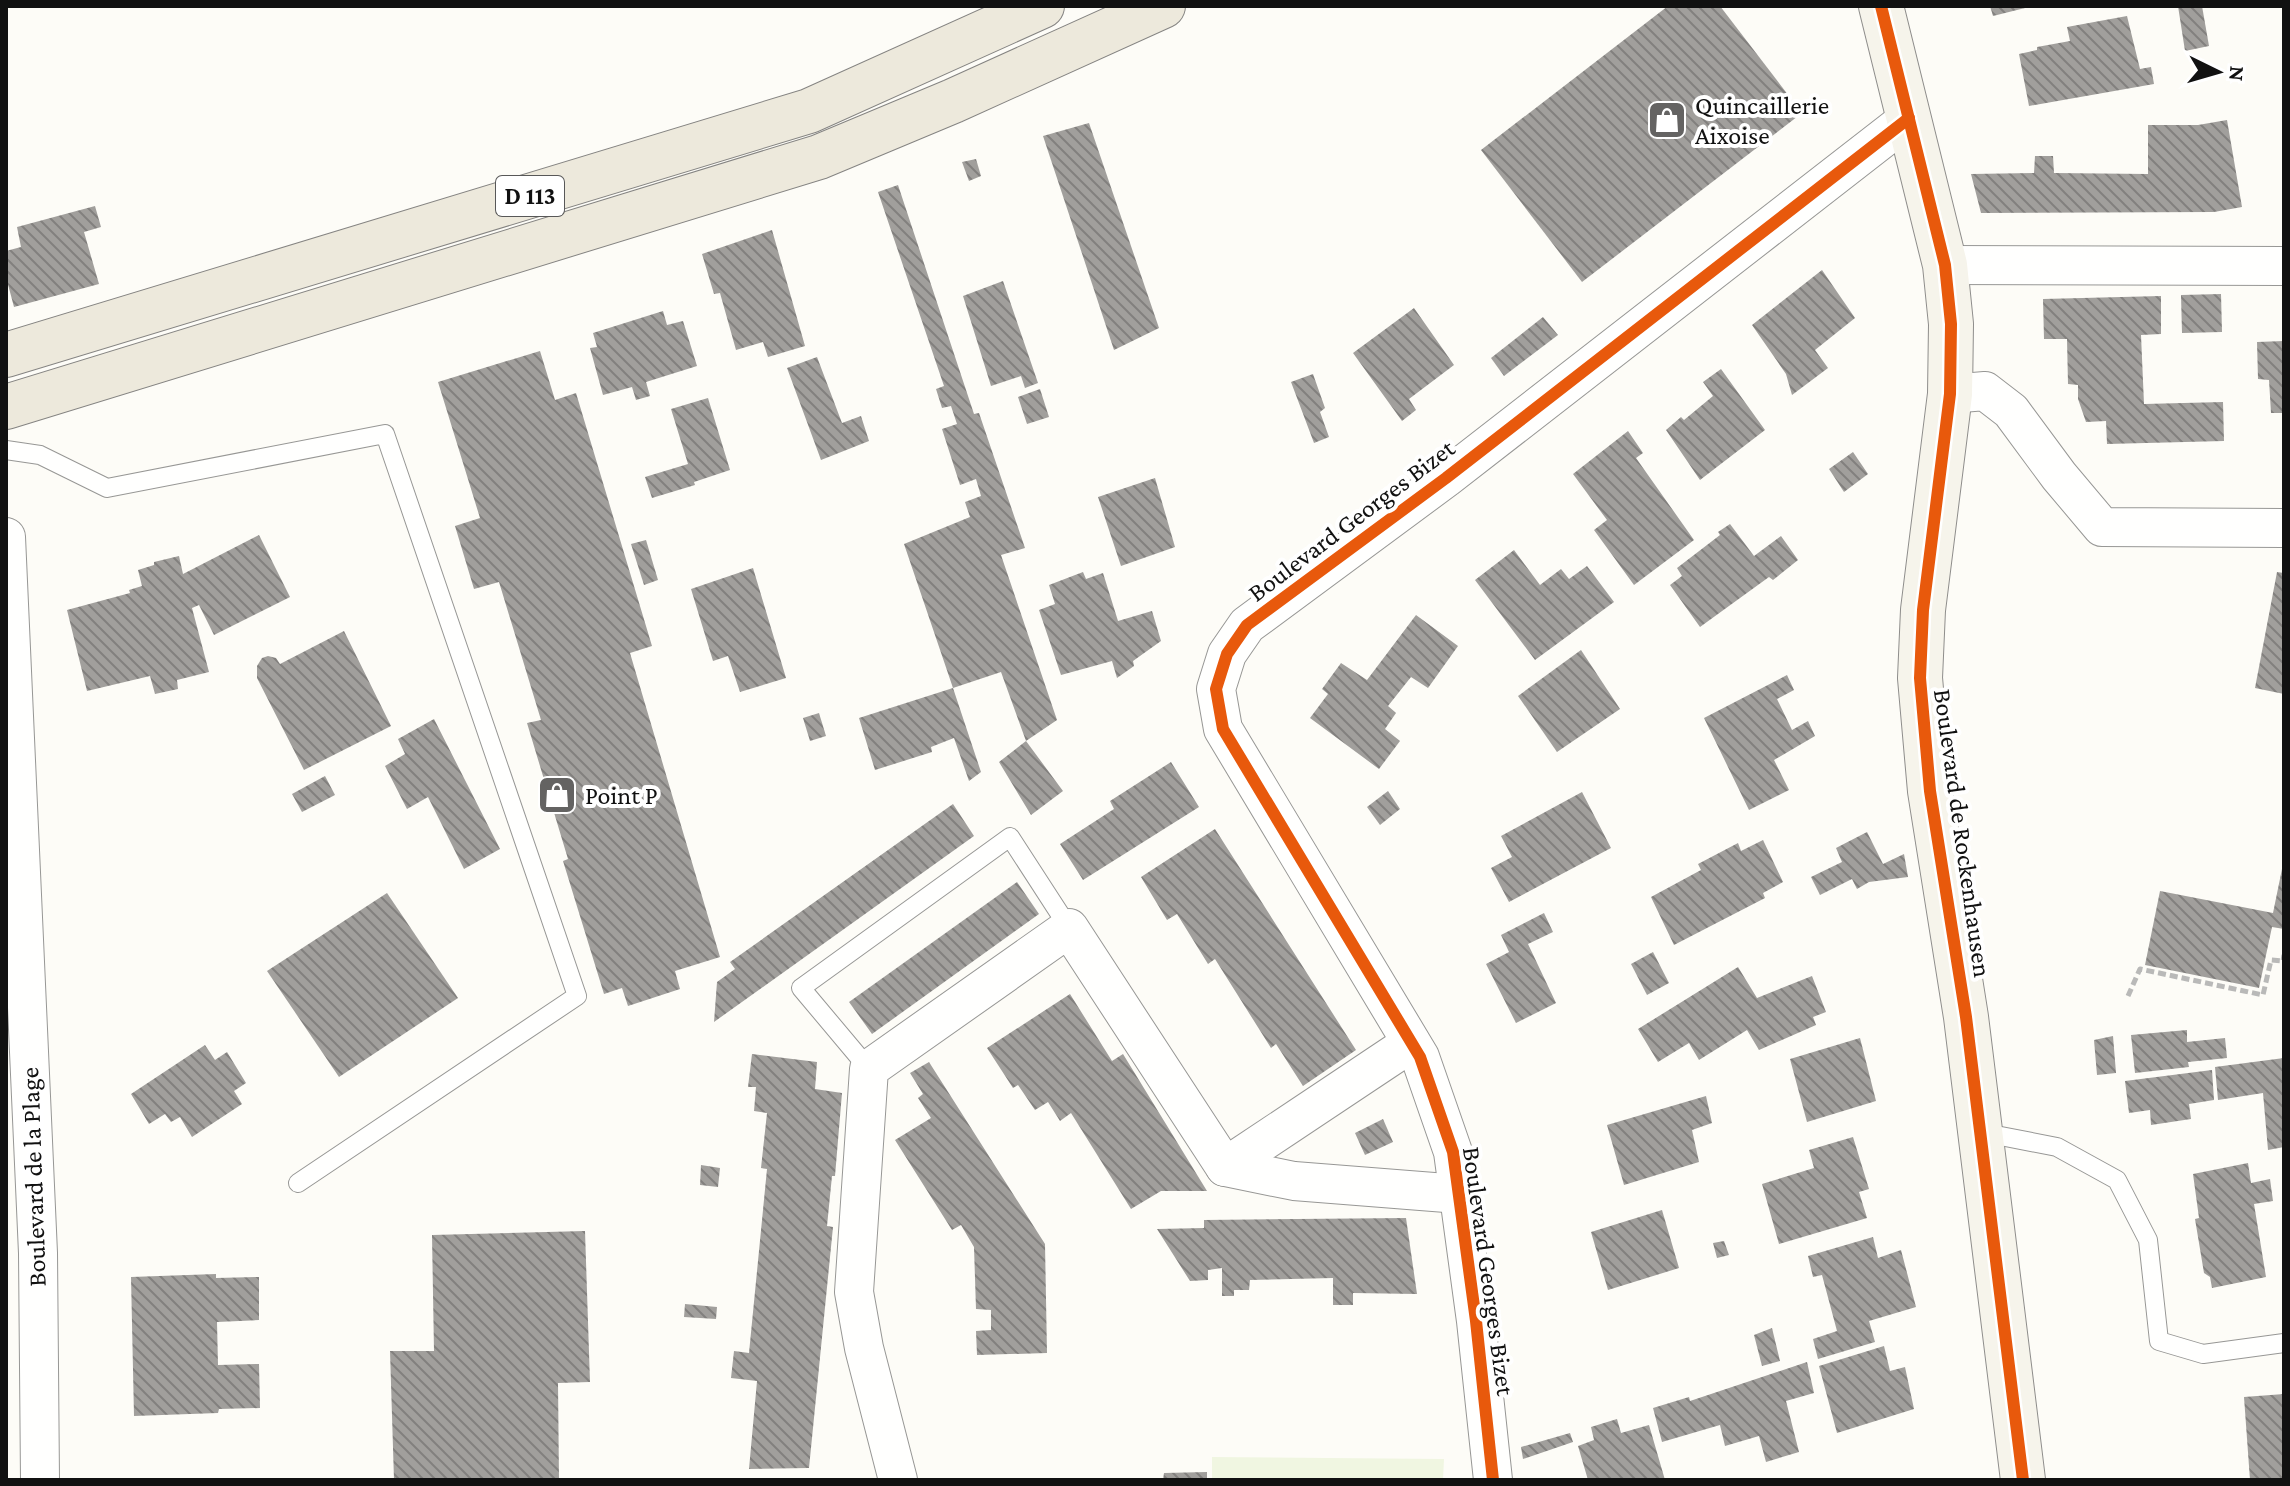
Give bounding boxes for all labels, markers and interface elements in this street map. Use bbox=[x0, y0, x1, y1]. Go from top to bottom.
north arrow bbox=[2178, 32, 2258, 112]
text: N bbox=[2224, 65, 2251, 82]
place label: Quincaillerie Aixoise bbox=[1695, 91, 1829, 150]
shop icon: Quincaillerie Aixoise bbox=[1646, 99, 1688, 141]
road number: D 113 bbox=[496, 176, 564, 216]
street label: Boulevard Georges Bizet bbox=[1242, 433, 1460, 607]
street label: Boulevard de Rockenhausen bbox=[1928, 687, 1997, 979]
shop icon: Point P bbox=[536, 774, 578, 816]
place label: Point P bbox=[585, 781, 658, 810]
street label: Boulevard de la Plage bbox=[15, 1067, 52, 1287]
street label: Boulevard Georges Bizet bbox=[1457, 1145, 1520, 1398]

